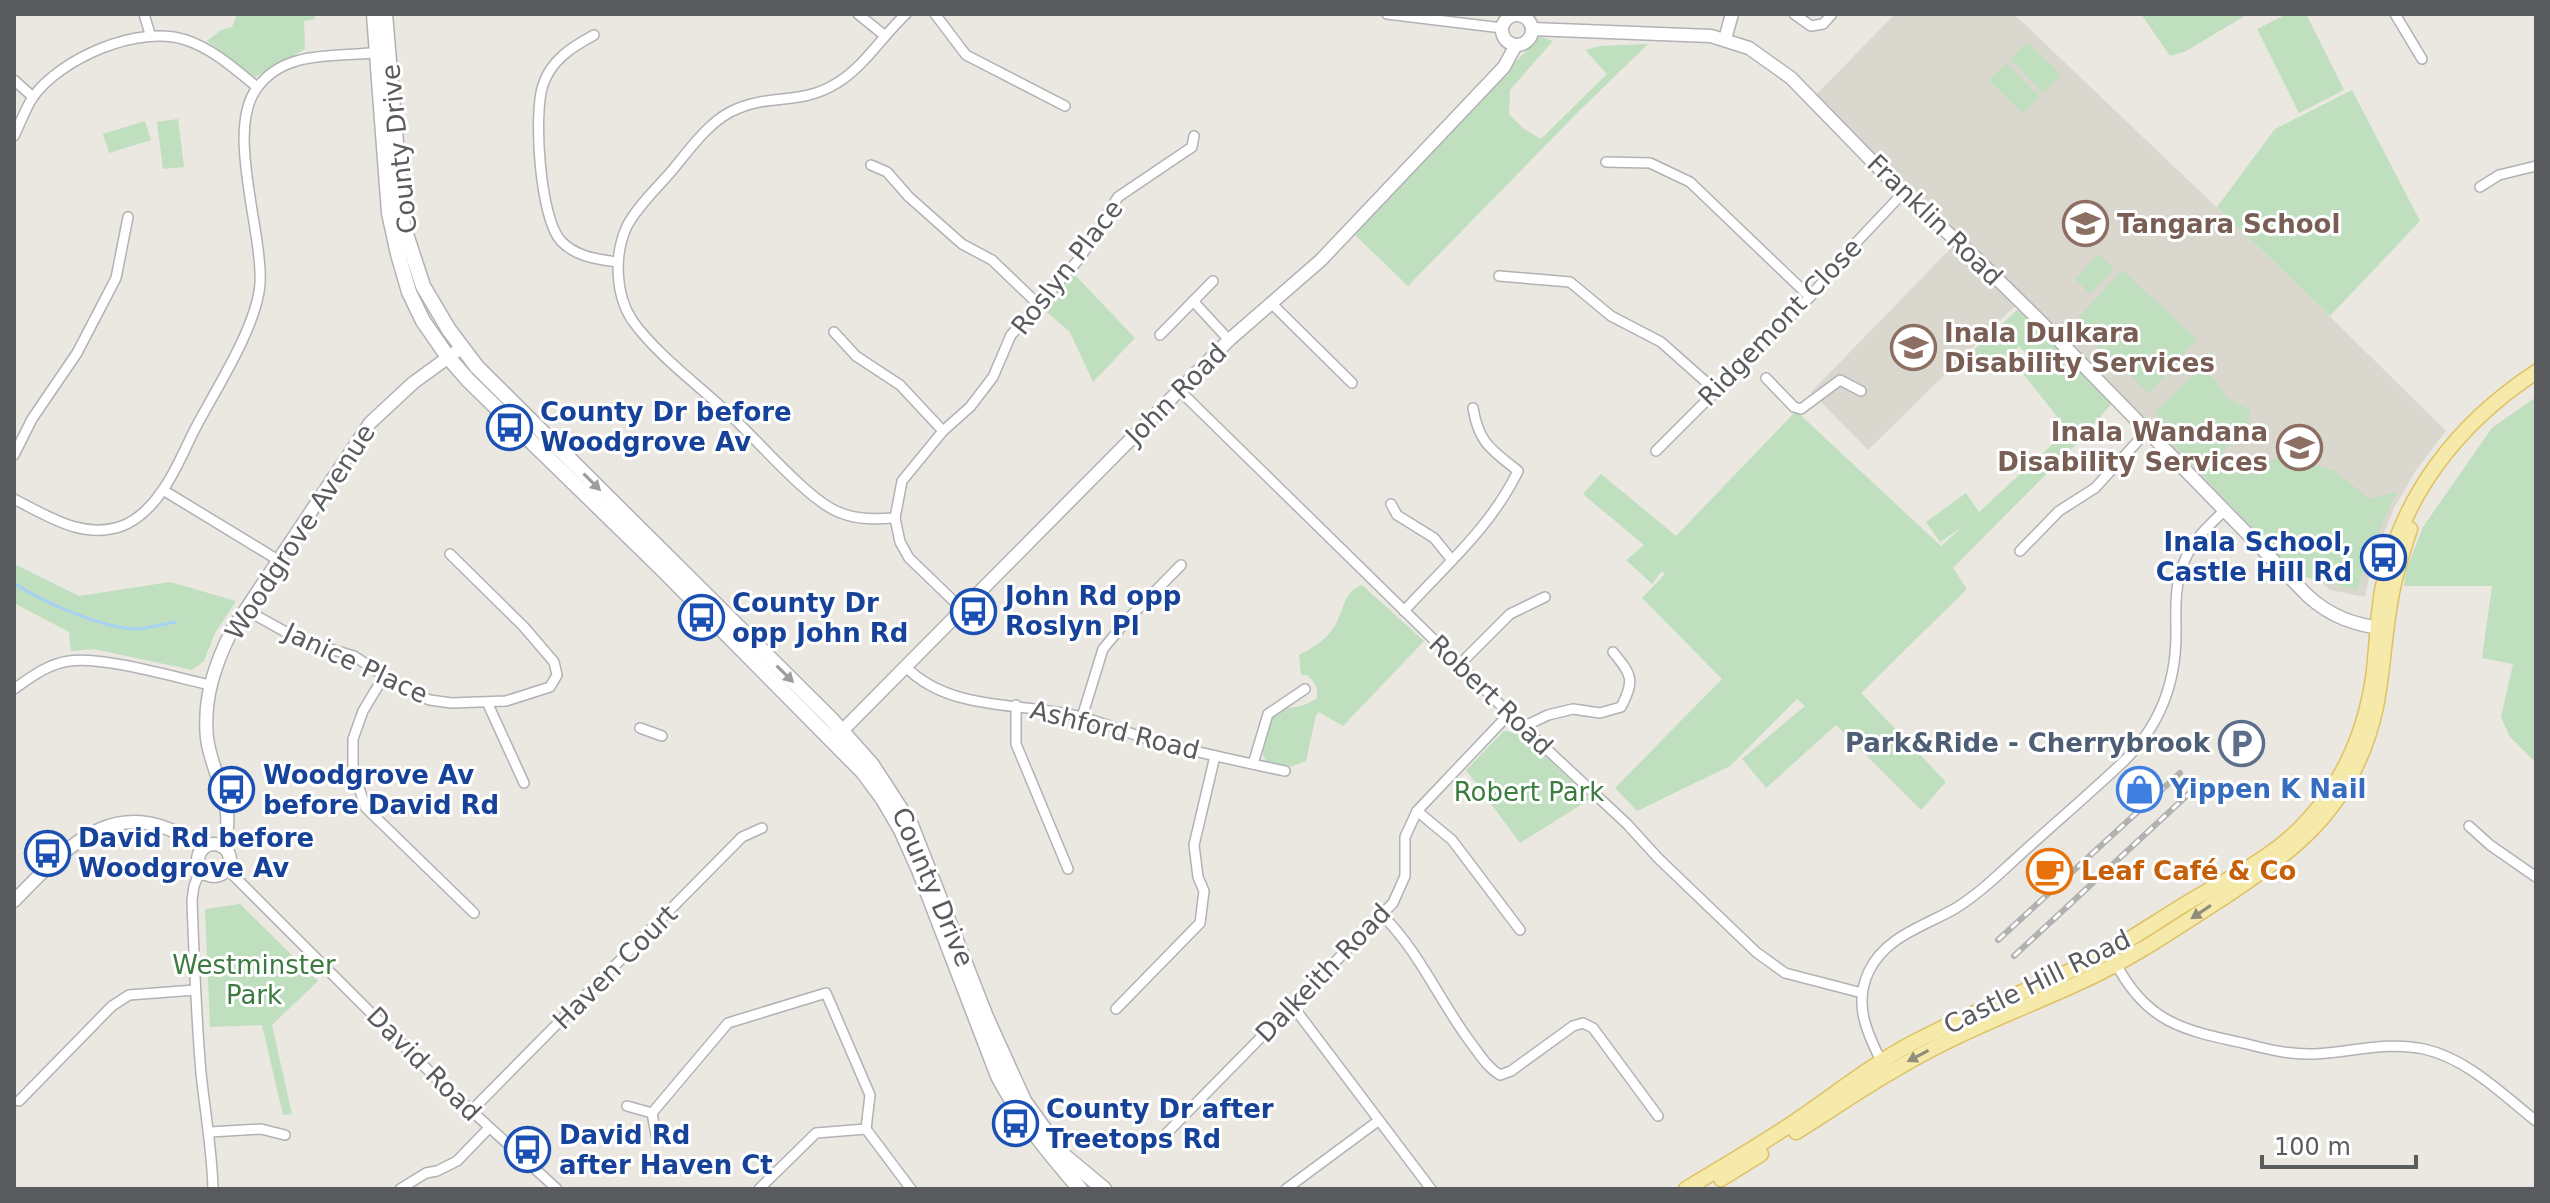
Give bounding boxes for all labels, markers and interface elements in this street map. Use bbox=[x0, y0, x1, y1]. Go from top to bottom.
street label: County Drive bbox=[375, 63, 423, 235]
street label: Franklin Road bbox=[1861, 148, 2009, 292]
street label: Roslyn Place bbox=[1005, 194, 1129, 340]
school or university icon: Tangara School bbox=[2062, 200, 2110, 248]
place label: Tangara School bbox=[2117, 209, 2340, 239]
street label: Ridgemont Close bbox=[1692, 232, 1868, 412]
place label: Inala Dulkara Disability Services bbox=[1944, 318, 2215, 378]
school or university icon: Inala Dulkara Disability Services bbox=[1889, 324, 1937, 372]
street label: John Road bbox=[1118, 337, 1233, 452]
place label: County Dr before Woodgrove Av bbox=[540, 397, 792, 457]
bus stop icon: County Dr before Woodgrove Av bbox=[485, 403, 533, 451]
place label: Inala Wandana Disability Services bbox=[1997, 417, 2268, 477]
street label: Woodgrove Avenue bbox=[219, 418, 381, 646]
school or university icon: Inala Wandana Disability Services bbox=[2275, 423, 2323, 471]
one-way arrow bbox=[582, 472, 600, 491]
place label: Inala School, Castle Hill Rd bbox=[2156, 527, 2352, 587]
bus stop icon: Inala School, Castle Hill Rd bbox=[2359, 533, 2407, 581]
place label: John Rd opp Roslyn Pl bbox=[1003, 581, 1181, 641]
bus stop icon: John Rd opp Roslyn Pl bbox=[950, 587, 998, 635]
place label: County Dr opp John Rd bbox=[732, 588, 908, 648]
bus stop icon: County Dr opp John Rd bbox=[677, 594, 725, 642]
street label: Janice Place bbox=[278, 616, 433, 709]
street label: Robert Road bbox=[1423, 629, 1559, 761]
one-way arrow bbox=[776, 664, 794, 683]
street label: Ashford Road bbox=[1027, 695, 1203, 765]
parking icon: Park&Ride - Cherrybrook bbox=[2217, 719, 2265, 767]
place label: Park&Ride - Cherrybrook bbox=[1845, 728, 2211, 758]
place label: Woodgrove Av before David Rd bbox=[263, 760, 499, 820]
shop icon: Yippen K Nail bbox=[2115, 765, 2163, 813]
bus stop icon: Woodgrove Av before David Rd bbox=[208, 766, 256, 814]
place label: Yippen K Nail bbox=[2169, 774, 2367, 804]
park label: Robert Park bbox=[1454, 777, 1604, 807]
street label: County Drive bbox=[886, 803, 980, 971]
place label: David Rd before Woodgrove Av bbox=[78, 823, 314, 883]
bus stop icon: David Rd before Woodgrove Av bbox=[23, 829, 71, 877]
cafe icon: Leaf Café & Co bbox=[2026, 847, 2074, 895]
place label: Leaf Café & Co bbox=[2081, 856, 2296, 886]
street label: Dalkeith Road bbox=[1249, 898, 1397, 1048]
street label: Haven Court bbox=[547, 899, 683, 1035]
one-way arrow bbox=[2191, 904, 2212, 919]
street label: Castle Hill Road bbox=[1939, 924, 2135, 1040]
park label: Westminster Park bbox=[172, 950, 336, 1010]
street label: David Road bbox=[361, 1001, 487, 1127]
one-way arrow bbox=[1907, 1050, 1930, 1063]
place label: County Dr after Treetops Rd bbox=[1046, 1094, 1274, 1154]
bus stop icon: County Dr after Treetops Rd bbox=[991, 1100, 1039, 1148]
scale bar bbox=[2262, 1119, 2416, 1169]
place label: David Rd after Haven Ct bbox=[559, 1120, 773, 1180]
bus stop icon: David Rd after Haven Ct bbox=[504, 1126, 552, 1174]
text: 100 m bbox=[2274, 1133, 2351, 1161]

